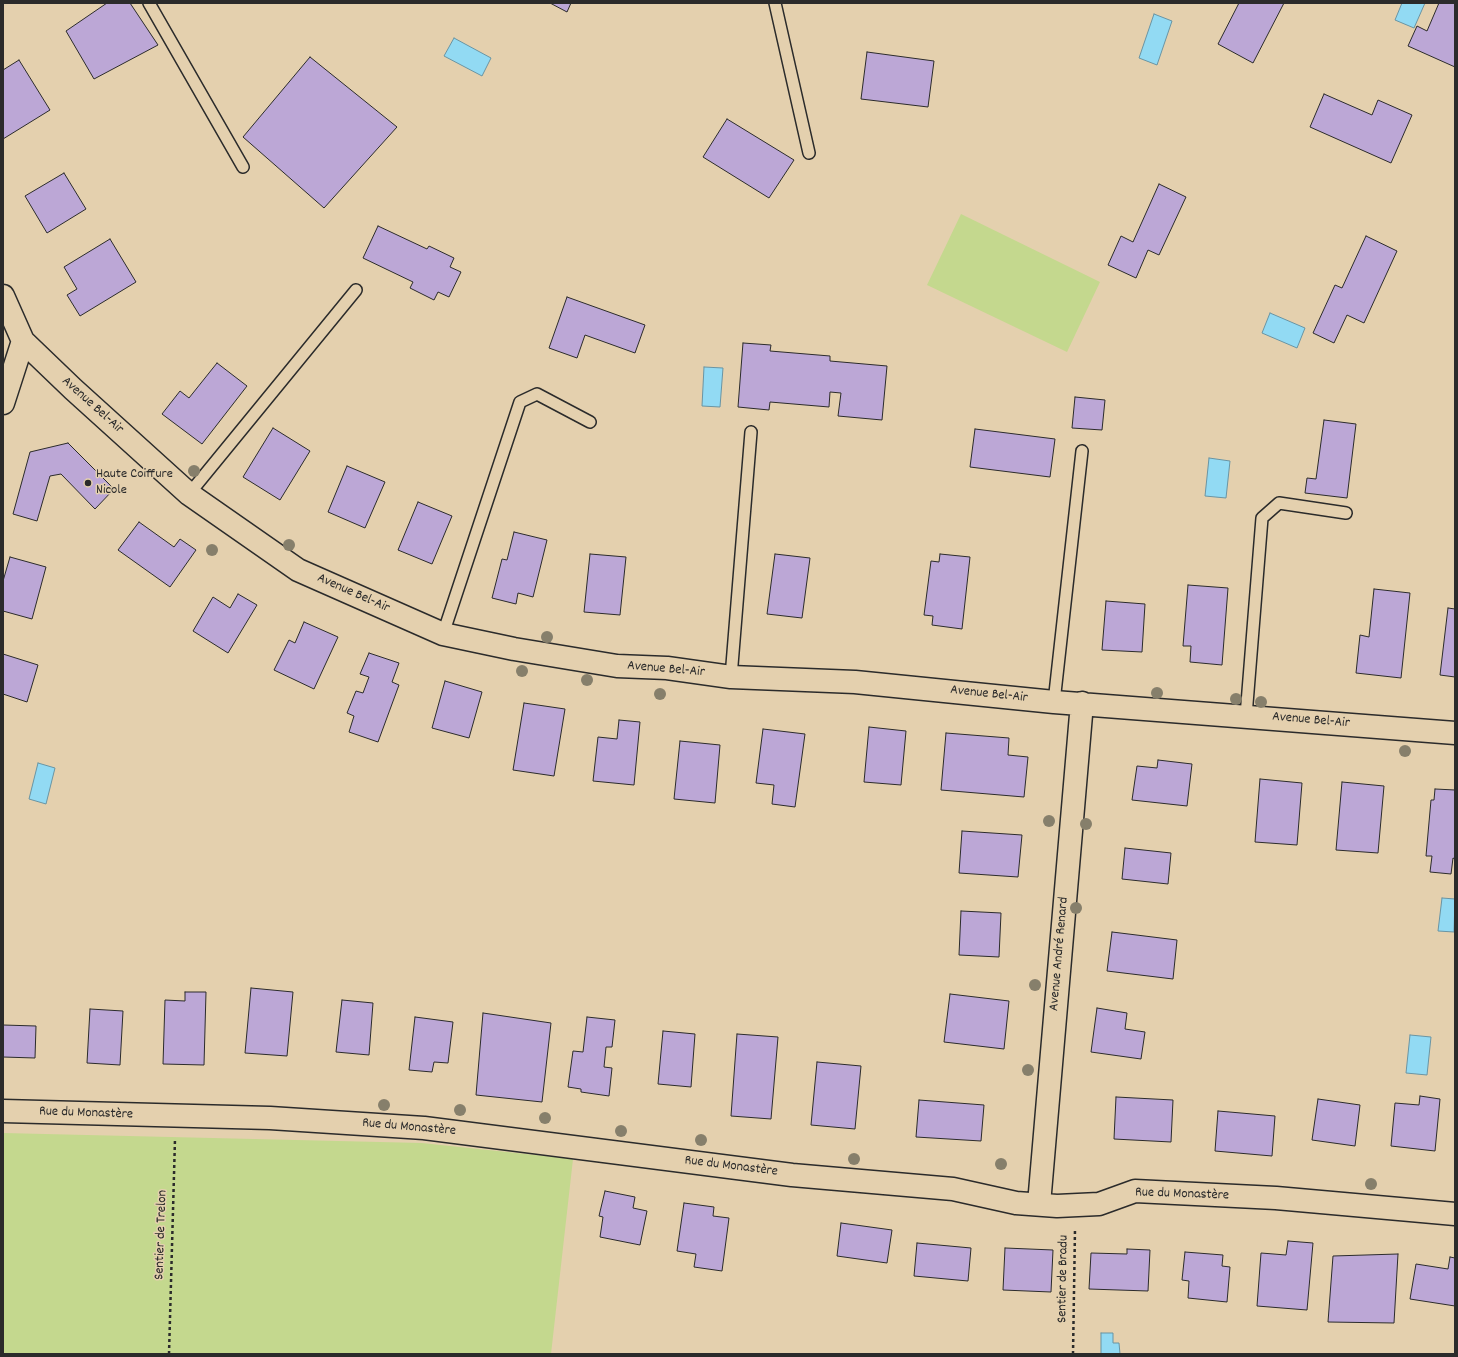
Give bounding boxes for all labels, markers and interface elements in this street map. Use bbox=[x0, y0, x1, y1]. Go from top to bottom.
street label: Avenue Bel-Air bbox=[57, 374, 127, 438]
place label: Haute Coiffure Nicole bbox=[96, 467, 173, 500]
marker: Haute Coiffure Nicole bbox=[83, 478, 93, 488]
street label: Avenue Bel-Air bbox=[314, 570, 392, 618]
street label: Avenue Bel-Air bbox=[627, 658, 705, 682]
street label: Avenue Bel-Air bbox=[949, 683, 1029, 707]
street label: Avenue Bel-Air bbox=[1272, 709, 1350, 733]
street label: Avenue André Renard bbox=[1047, 896, 1073, 1012]
street label: Rue du Monastère bbox=[39, 1104, 133, 1124]
street label: Rue du Monastère bbox=[361, 1116, 457, 1140]
street label: Rue du Monastère bbox=[683, 1153, 779, 1181]
street label: Rue du Monastère bbox=[1135, 1185, 1229, 1205]
street label: Sentier de Trelon bbox=[152, 1190, 172, 1280]
street label: Sentier de Bradu bbox=[1055, 1235, 1073, 1323]

